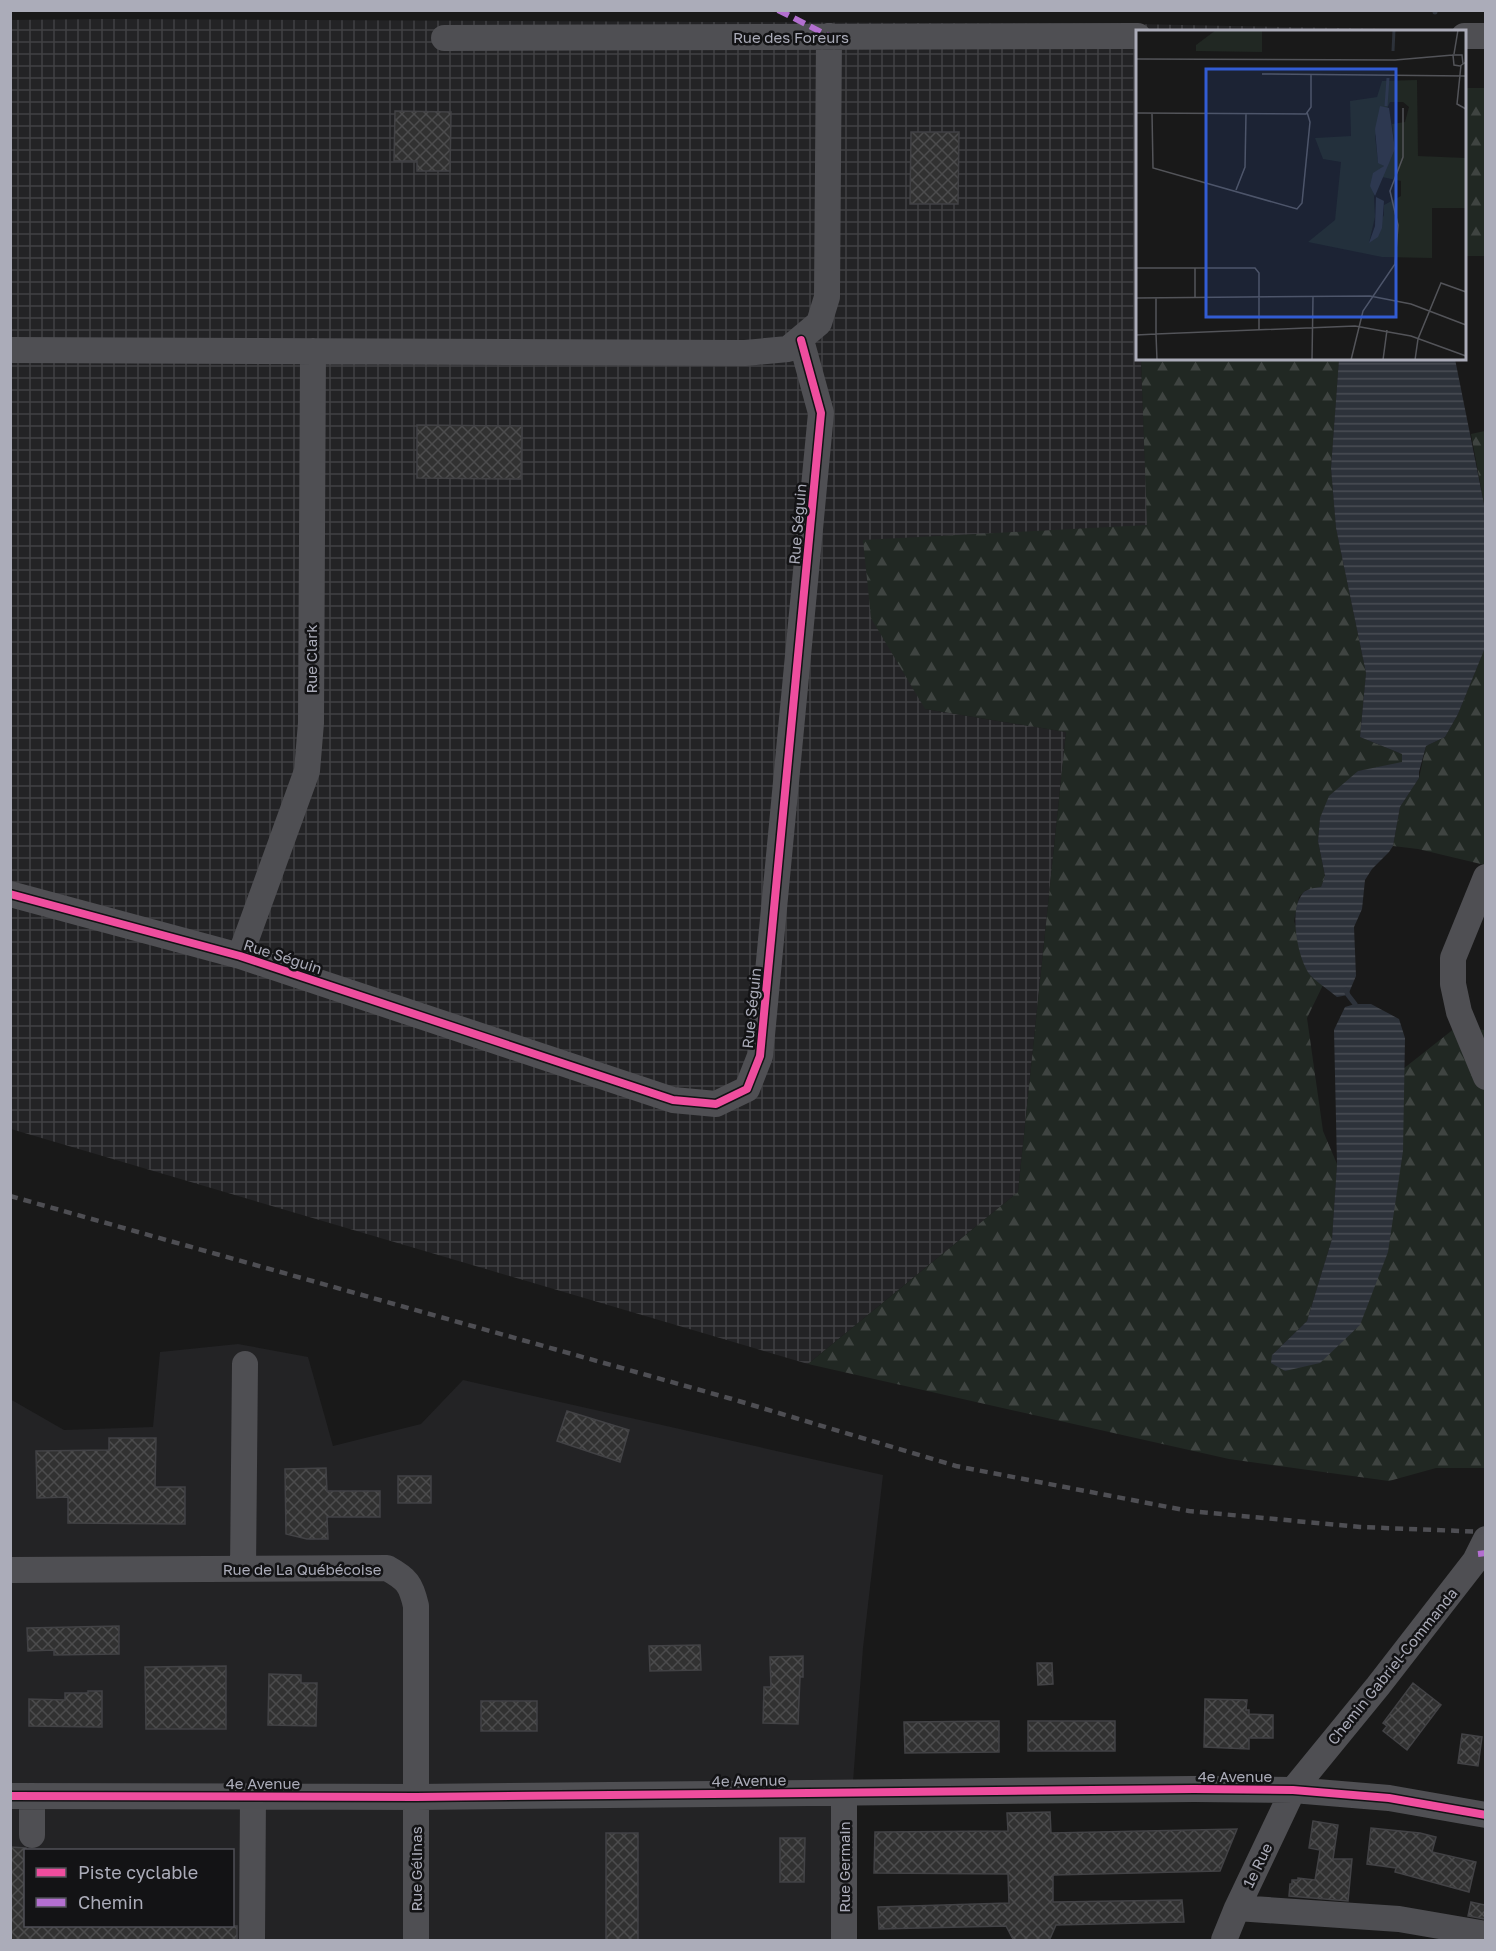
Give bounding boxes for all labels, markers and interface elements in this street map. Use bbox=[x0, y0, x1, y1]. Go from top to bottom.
street label: Rue des Foreurs bbox=[733, 28, 849, 46]
inset map bbox=[1136, 30, 1466, 360]
street label: Rue Séguin bbox=[784, 483, 810, 565]
street label: Rue Clark bbox=[302, 624, 320, 694]
street label: Rue Séguin bbox=[242, 935, 324, 977]
street label: Rue Séguin bbox=[738, 967, 764, 1049]
street label: Rue de La Québécoise bbox=[223, 1560, 382, 1578]
street label: Chemin Gabriel-Commanda bbox=[1323, 1584, 1461, 1748]
street label: 4e Avenue bbox=[1198, 1767, 1273, 1785]
street label: 4e Avenue bbox=[712, 1770, 787, 1790]
street label: 4e Avenue bbox=[226, 1774, 301, 1792]
street label: Rue Germain bbox=[835, 1821, 853, 1913]
street label: Rue Gélinas bbox=[407, 1826, 425, 1912]
street label: 1e Rue bbox=[1239, 1839, 1276, 1890]
legend bbox=[24, 1849, 234, 1927]
text: Piste cyclable bbox=[78, 1861, 198, 1883]
text: Chemin bbox=[78, 1891, 144, 1913]

